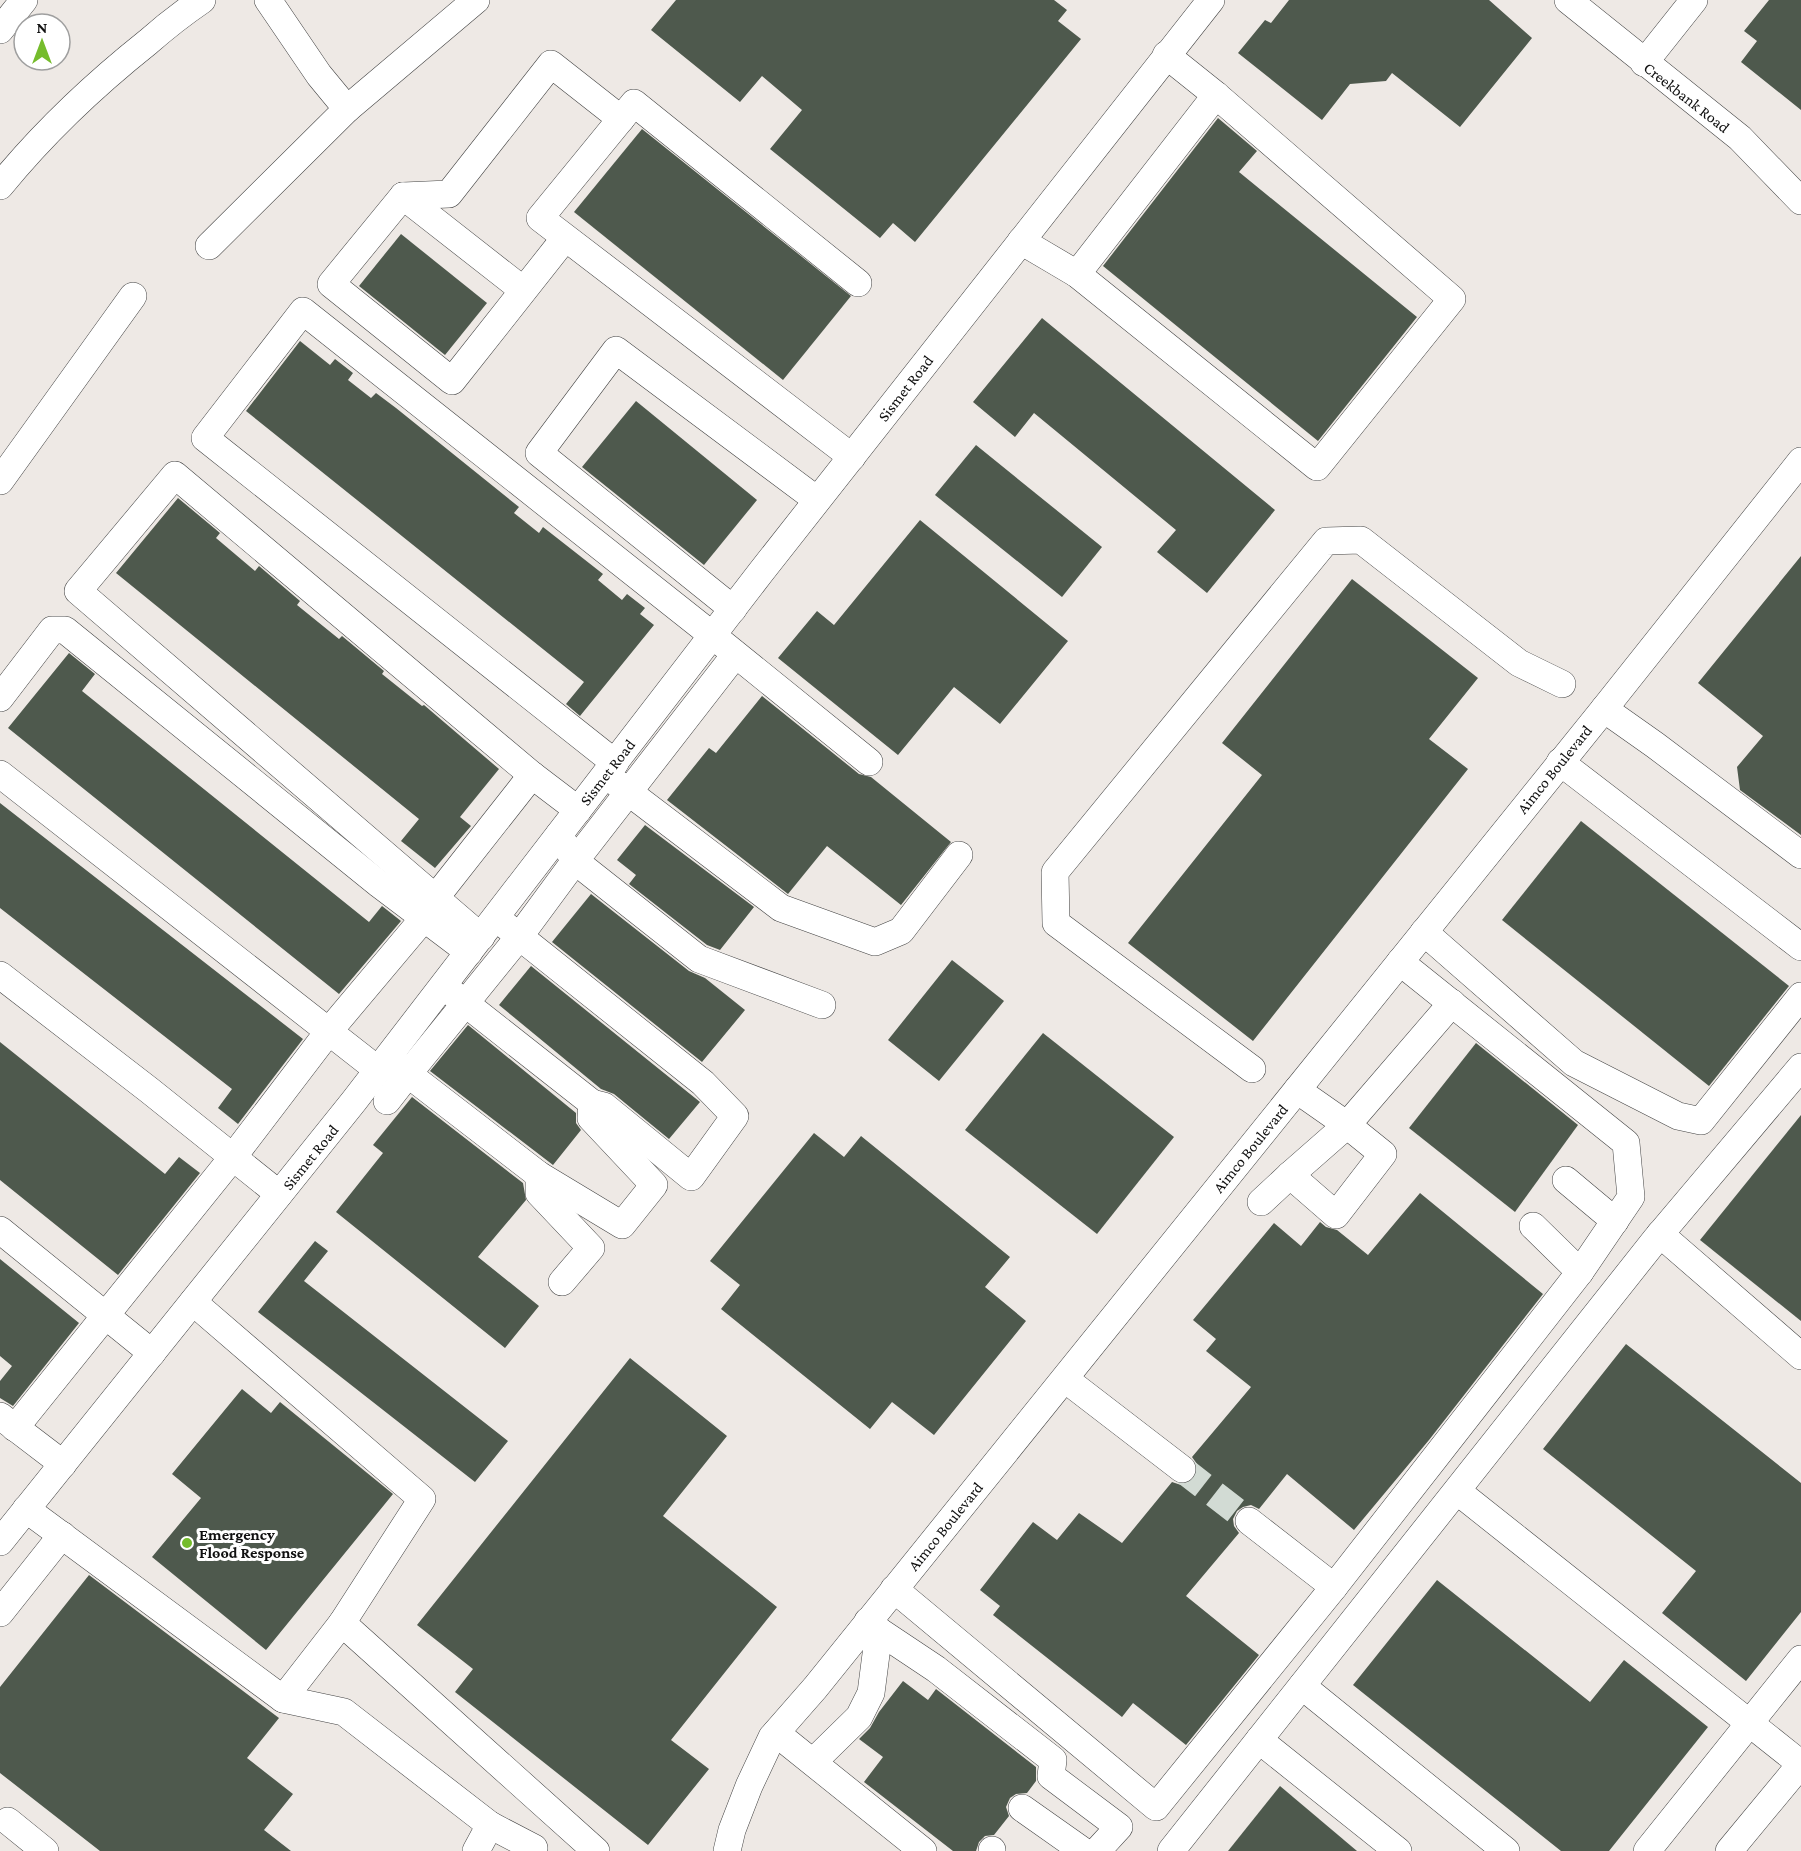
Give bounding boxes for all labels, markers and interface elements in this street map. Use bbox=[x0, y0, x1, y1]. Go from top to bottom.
north arrow bbox=[12, 12, 72, 72]
text: N bbox=[37, 19, 48, 36]
street label: Creekbank Road bbox=[1641, 59, 1733, 136]
street label: Sismet Road bbox=[875, 352, 937, 425]
street label: Aimco Boulevard bbox=[1514, 721, 1595, 817]
street label: Sismet Road bbox=[577, 736, 639, 809]
street label: Aimco Boulevard bbox=[1210, 1100, 1291, 1196]
street label: Sismet Road bbox=[279, 1121, 342, 1193]
street label: Aimco Boulevard bbox=[905, 1478, 986, 1574]
place label: Emergency Flood Response bbox=[199, 1526, 305, 1561]
marker: Emergency Flood Response bbox=[180, 1536, 194, 1550]

